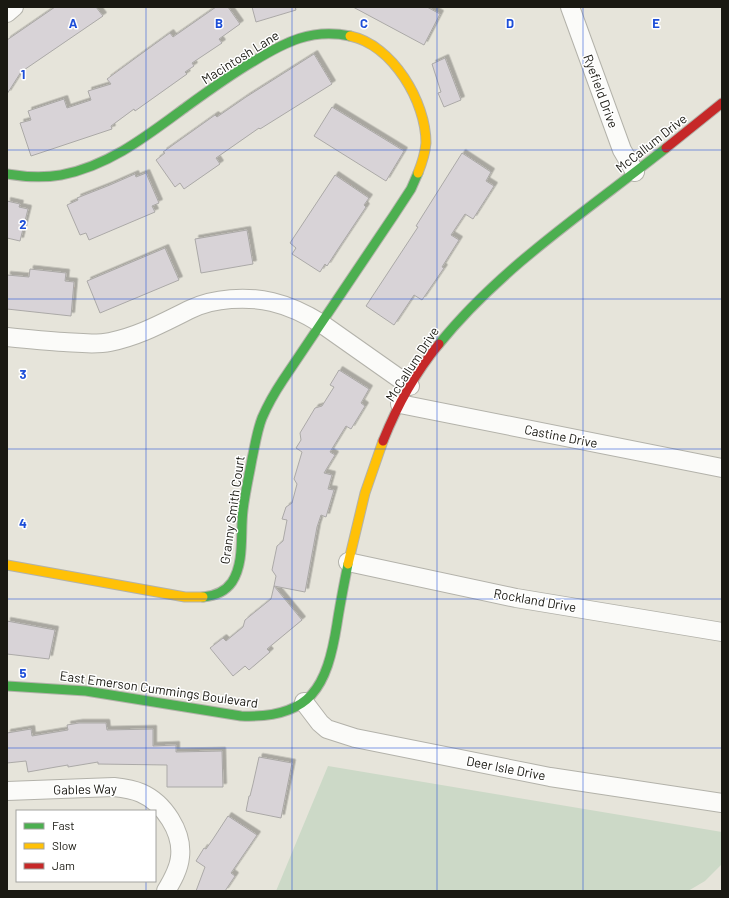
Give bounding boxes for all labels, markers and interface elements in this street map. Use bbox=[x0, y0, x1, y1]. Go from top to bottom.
text: A bbox=[69, 15, 78, 31]
text: B bbox=[215, 15, 223, 31]
text: C bbox=[360, 15, 368, 31]
text: D bbox=[506, 15, 514, 31]
text: E bbox=[652, 15, 660, 31]
street label: Macintosh Lane bbox=[198, 27, 282, 87]
street label: Ryefield Drive bbox=[580, 52, 622, 130]
text: 1 bbox=[21, 66, 25, 82]
street label: McCallum Drive bbox=[612, 110, 690, 176]
text: 2 bbox=[19, 216, 27, 232]
street label: McCallum Drive bbox=[382, 324, 442, 404]
text: 3 bbox=[19, 366, 27, 382]
street label: Castine Drive bbox=[523, 421, 599, 451]
street label: Granny Smith Court bbox=[216, 455, 248, 565]
text: 4 bbox=[19, 515, 27, 531]
street label: Rockland Drive bbox=[492, 585, 578, 615]
text: 5 bbox=[19, 665, 27, 681]
street label: East Emerson Cummings Boulevard bbox=[59, 667, 259, 711]
street label: Deer Isle Drive bbox=[465, 752, 547, 784]
street label: Gables Way bbox=[53, 780, 117, 798]
legend bbox=[16, 810, 156, 882]
text: Fast bbox=[52, 818, 75, 832]
text: Slow bbox=[52, 838, 77, 852]
text: Jam bbox=[52, 858, 75, 872]

